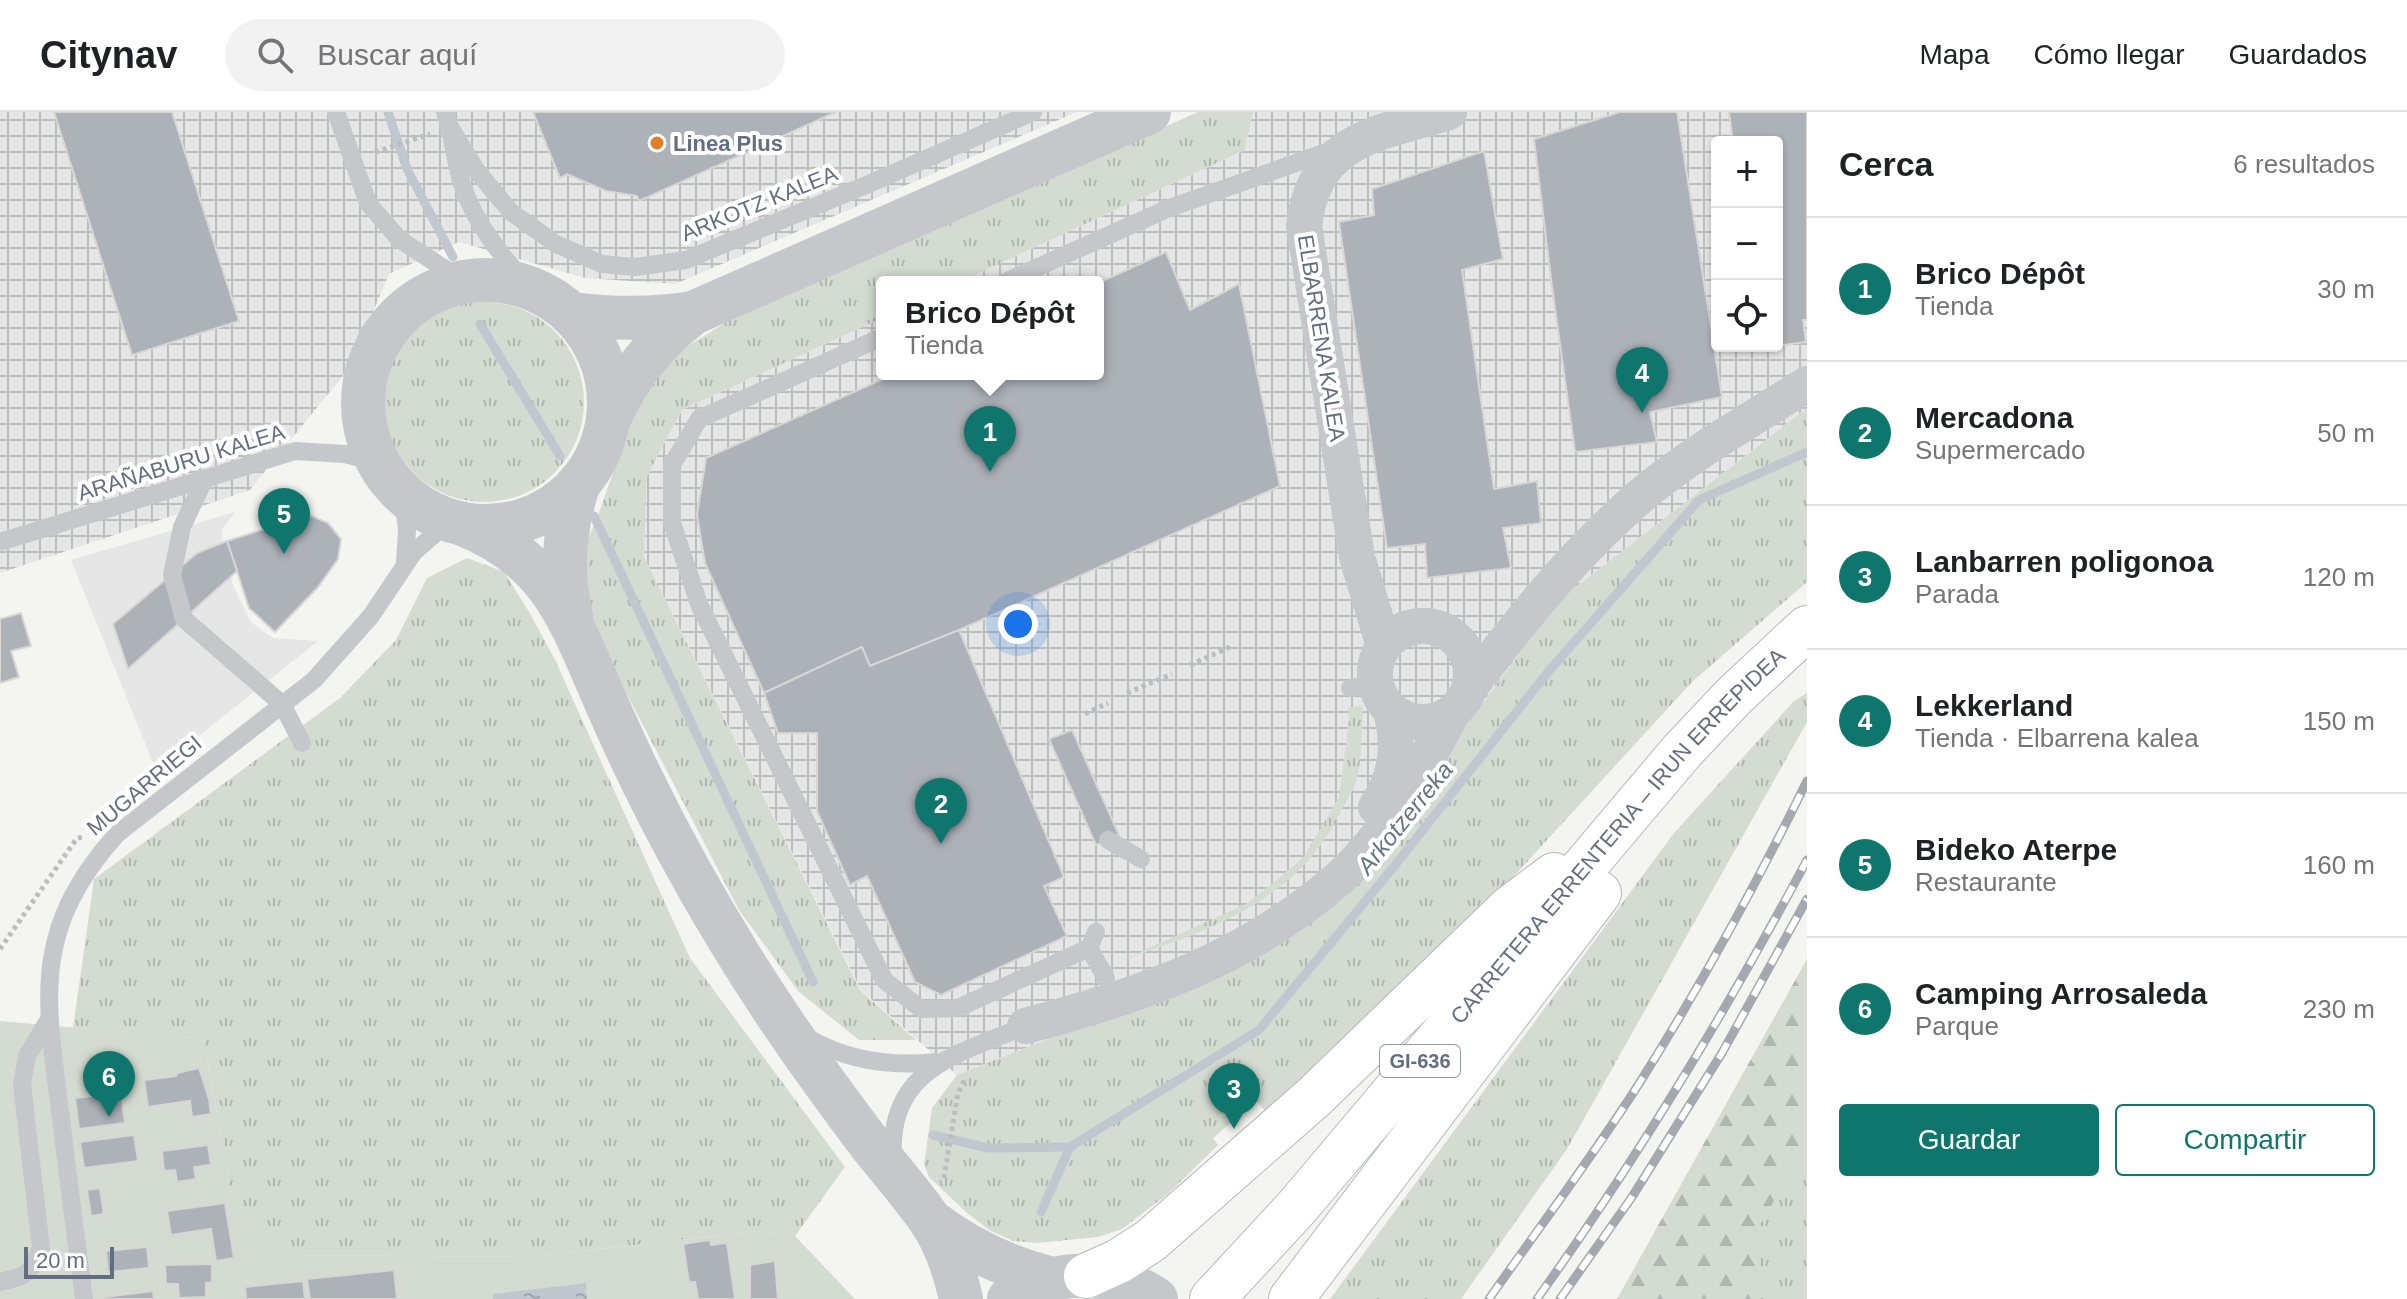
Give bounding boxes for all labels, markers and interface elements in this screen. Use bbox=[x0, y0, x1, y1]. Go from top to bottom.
search box bbox=[225, 19, 785, 91]
icon: search bbox=[253, 33, 297, 77]
text: Citynav bbox=[40, 34, 177, 76]
text: Buscar aquí bbox=[317, 38, 477, 71]
text: Mapa bbox=[1919, 39, 1990, 70]
text: Cómo llegar bbox=[2034, 39, 2184, 70]
text: Guardados bbox=[2228, 39, 2367, 70]
place label: Linea Plus bbox=[673, 131, 783, 156]
marker: Linea Plus bbox=[648, 134, 666, 152]
map controls bbox=[1711, 136, 1783, 352]
button: + bbox=[1711, 136, 1783, 208]
text: Cerca bbox=[1839, 145, 1934, 183]
text: 6 resultados bbox=[2233, 149, 2375, 179]
street label: ARKOTZ KALEA bbox=[677, 161, 841, 246]
button: − bbox=[1711, 208, 1783, 280]
street label: ELBARRENA KALEA bbox=[1293, 233, 1350, 444]
text: Brico Dépôt bbox=[1915, 257, 2085, 290]
text: 1 bbox=[1858, 274, 1872, 304]
text: 30 m bbox=[2317, 274, 2375, 304]
popup bbox=[876, 276, 1104, 380]
button: locate bbox=[1711, 280, 1783, 352]
text: Tienda bbox=[1915, 291, 1994, 321]
text: Brico Dépôt bbox=[905, 296, 1075, 329]
text: Tienda bbox=[905, 330, 984, 360]
pin: 4 bbox=[1616, 347, 1668, 413]
text: Mercadona bbox=[1915, 401, 2073, 434]
pin: 1 bbox=[964, 406, 1016, 472]
text: 2 bbox=[1858, 418, 1872, 448]
text: 50 m bbox=[2317, 418, 2375, 448]
street label: ARAÑABURU KALEA bbox=[75, 419, 288, 506]
text: Supermercado bbox=[1915, 435, 2086, 465]
pin: 5 bbox=[258, 488, 310, 554]
text: Lanbarren poligonoa bbox=[1915, 545, 2213, 578]
text: 3 bbox=[1858, 562, 1872, 592]
text: 120 m bbox=[2303, 562, 2375, 592]
text: Parada bbox=[1915, 579, 1999, 609]
your location bbox=[998, 604, 1038, 644]
street label: CARRETERA ERRENTERIA – IRUN ERREPIDEA bbox=[1445, 643, 1790, 1029]
text: Lekkerland bbox=[1915, 689, 2073, 722]
text: 4 bbox=[1858, 706, 1872, 736]
text: 150 m bbox=[2303, 706, 2375, 736]
text: Tienda · Elbarrena kalea bbox=[1915, 723, 2199, 753]
street label: MUGARRIEGI bbox=[82, 730, 207, 841]
water label: Arkotzerreka bbox=[1350, 756, 1458, 881]
pin: 2 bbox=[915, 778, 967, 844]
text: Bideko Aterpe bbox=[1915, 833, 2117, 866]
text: 5 bbox=[1858, 850, 1872, 880]
text: 160 m bbox=[2303, 850, 2375, 880]
text: Restaurante bbox=[1915, 867, 2057, 897]
text: Camping Arrosaleda bbox=[1915, 977, 2207, 1010]
text: 6 bbox=[1858, 994, 1872, 1024]
text: 230 m bbox=[2303, 994, 2375, 1024]
text: Parque bbox=[1915, 1011, 1999, 1041]
road number: GI-636 bbox=[1380, 1045, 1460, 1077]
pin: 6 bbox=[83, 1051, 135, 1117]
pin: 3 bbox=[1208, 1063, 1260, 1129]
button: Guardar bbox=[1839, 1104, 2099, 1176]
button: Compartir bbox=[2115, 1104, 2375, 1176]
scale bar bbox=[24, 1243, 114, 1279]
text: 20 m bbox=[36, 1248, 85, 1273]

